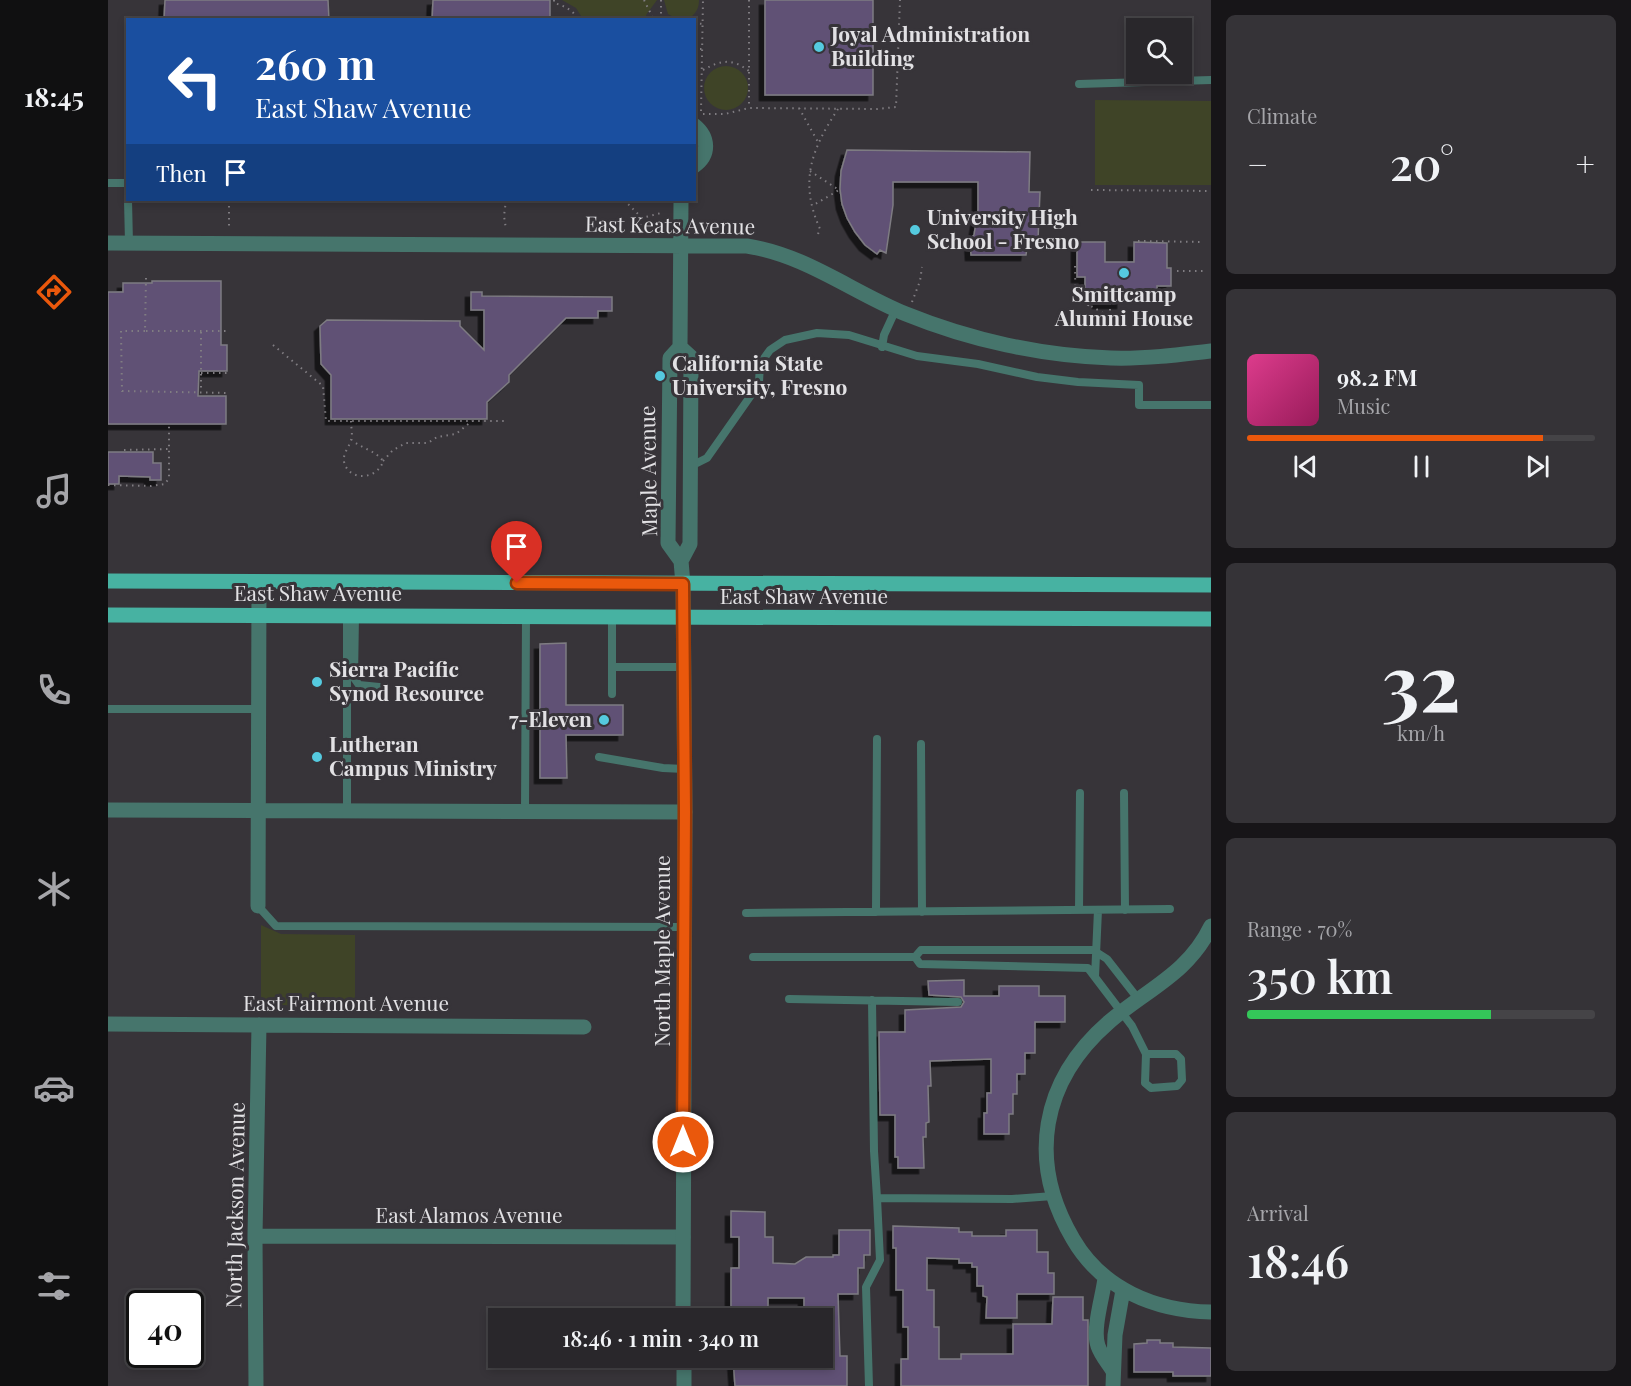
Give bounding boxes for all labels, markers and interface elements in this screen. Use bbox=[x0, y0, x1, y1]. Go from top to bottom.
map controls bbox=[1126, 18, 1192, 84]
button: search bbox=[1126, 18, 1192, 84]
place label: Joyal Administration Building bbox=[830, 19, 1030, 71]
text: 260 m bbox=[255, 35, 375, 91]
marker: Joyal Administration Building bbox=[812, 40, 826, 54]
icon: left bbox=[156, 42, 234, 120]
text: 18:45 bbox=[24, 78, 84, 114]
text: East Shaw Avenue bbox=[255, 89, 472, 125]
text: Climate bbox=[1247, 102, 1317, 129]
text: 20° bbox=[1390, 132, 1454, 192]
text: − bbox=[1247, 141, 1268, 185]
text: + bbox=[1576, 141, 1595, 185]
icon: arrive bbox=[219, 156, 252, 189]
text: Then bbox=[156, 158, 207, 188]
place label: University High School - Fresno bbox=[927, 202, 1080, 254]
street label: East Keats Avenue bbox=[585, 209, 755, 239]
marker: University High School - Fresno bbox=[908, 223, 922, 237]
marker: Smittcamp Alumni House bbox=[1117, 266, 1131, 280]
icon: directions bbox=[33, 271, 75, 313]
place label: Smittcamp Alumni House bbox=[1054, 279, 1193, 331]
place label: California State University, Fresno bbox=[672, 348, 848, 400]
text: 98.2 FM bbox=[1337, 362, 1417, 392]
marker: California State University, Fresno bbox=[653, 369, 667, 383]
text: Music bbox=[1337, 392, 1390, 419]
street label: Maple Avenue bbox=[632, 405, 662, 537]
icon: previous bbox=[1289, 450, 1322, 483]
icon: pause bbox=[1405, 450, 1438, 483]
icon: next bbox=[1521, 450, 1554, 483]
icon: music bbox=[33, 470, 75, 512]
pin bbox=[491, 521, 542, 583]
icon: arrive bbox=[500, 530, 533, 563]
street label: East Shaw Avenue bbox=[234, 578, 402, 606]
street label: East Shaw Avenue bbox=[720, 581, 888, 609]
text: 32 bbox=[1382, 628, 1460, 732]
place label: Sierra Pacific Synod Resource bbox=[329, 654, 484, 706]
icon: phone bbox=[33, 669, 75, 711]
marker: Sierra Pacific Synod Resource bbox=[310, 675, 324, 689]
place label: 7-Eleven bbox=[509, 704, 592, 732]
marker: 7-Eleven bbox=[597, 713, 611, 727]
text: km/h bbox=[1397, 719, 1445, 746]
place label: Lutheran Campus Ministry bbox=[329, 729, 497, 781]
marker: Lutheran Campus Ministry bbox=[310, 750, 324, 764]
street label: North Maple Avenue bbox=[647, 855, 675, 1047]
icon: climate bbox=[33, 868, 75, 910]
text: Range · 70% bbox=[1247, 915, 1352, 942]
text: 350 km bbox=[1247, 945, 1393, 1005]
street label: East Fairmont Avenue bbox=[243, 988, 449, 1016]
icon: car bbox=[33, 1067, 75, 1109]
street label: North Jackson Avenue bbox=[218, 1102, 250, 1308]
position arrow bbox=[651, 1110, 715, 1174]
text: Arrival bbox=[1247, 1199, 1309, 1226]
street label: East Alamos Avenue bbox=[375, 1200, 563, 1228]
text: 18:46 bbox=[1247, 1229, 1349, 1289]
icon: filters bbox=[33, 1265, 75, 1307]
speed limit sign: 40 bbox=[126, 1290, 204, 1368]
text: 18:46 · 1 min · 340 m bbox=[562, 1323, 759, 1353]

